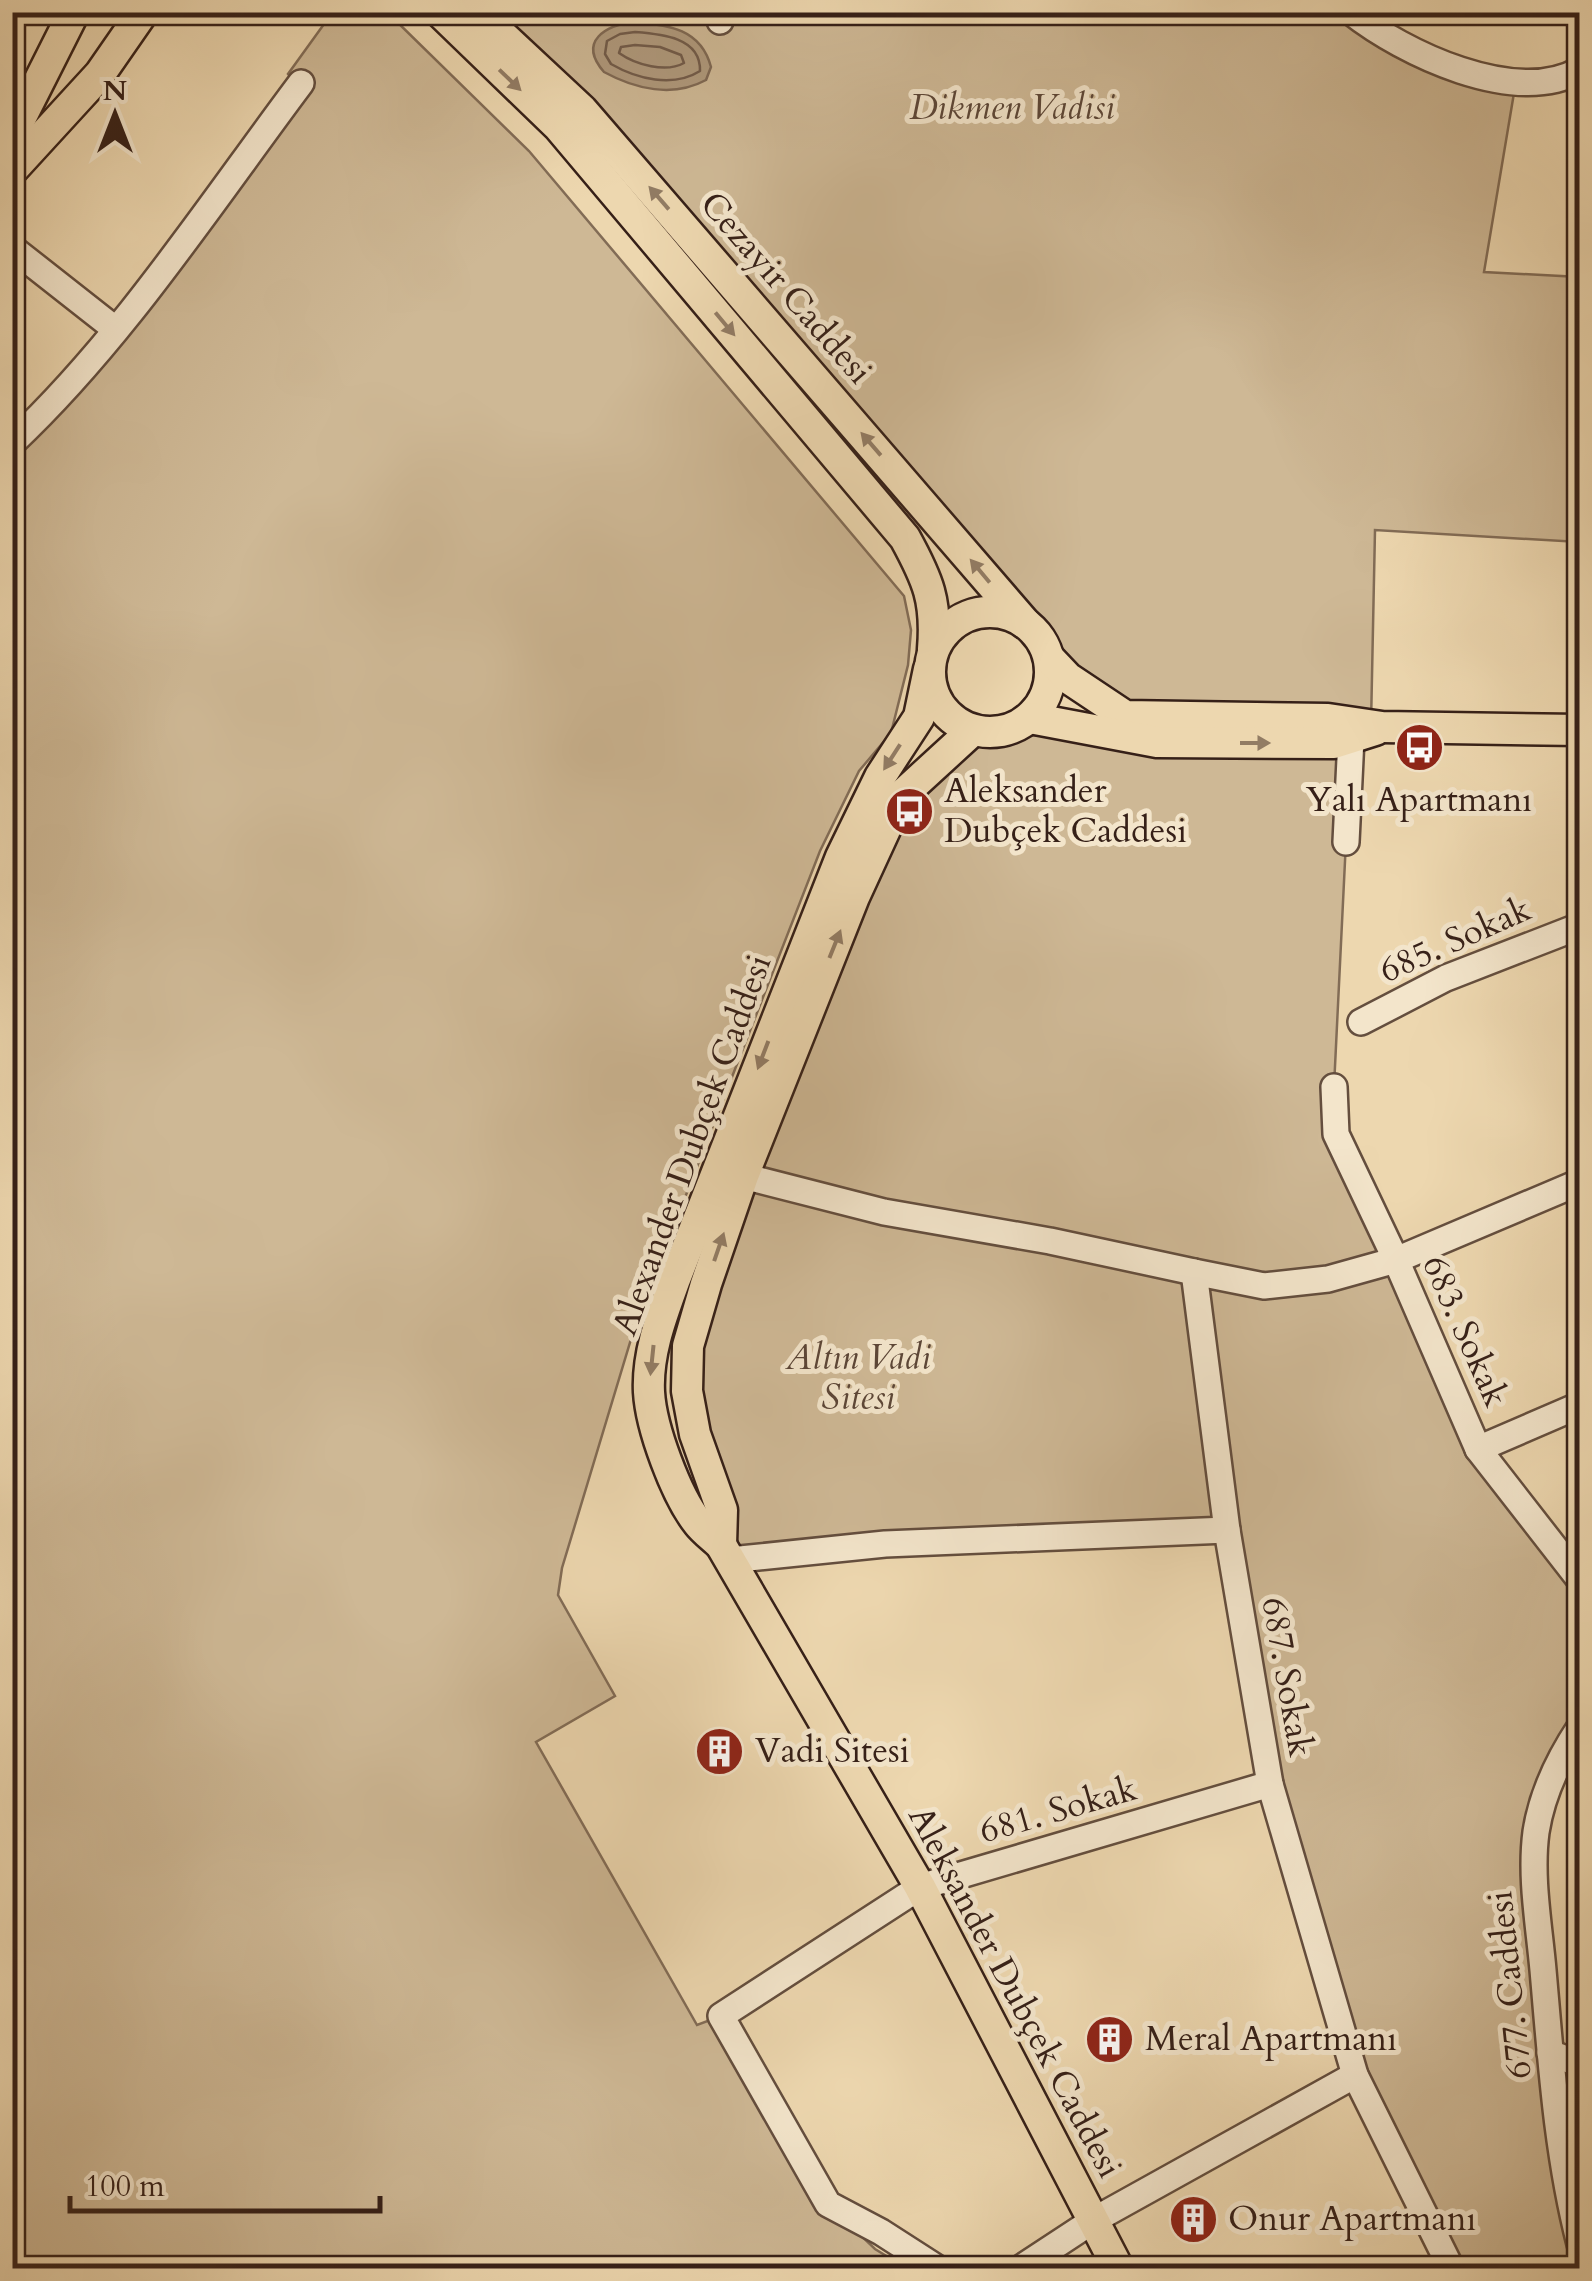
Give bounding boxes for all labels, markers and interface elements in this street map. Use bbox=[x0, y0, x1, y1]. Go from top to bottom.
north arrow bbox=[65, 65, 165, 165]
one-way arrow bbox=[498, 68, 522, 91]
text: N bbox=[103, 72, 127, 110]
park label: Dikmen Vadisi bbox=[909, 84, 1115, 132]
street label: Cezayir Caddesi bbox=[689, 181, 883, 395]
one-way arrow bbox=[648, 186, 670, 211]
one-way arrow bbox=[714, 311, 735, 336]
one-way arrow bbox=[861, 432, 883, 457]
one-way arrow bbox=[970, 558, 991, 583]
bus stop icon: Yalı Apartmanı bbox=[1393, 722, 1445, 774]
one-way arrow bbox=[1240, 735, 1272, 751]
one-way arrow bbox=[884, 744, 902, 771]
place label: Aleksander Dubçek Caddesi bbox=[944, 767, 1187, 855]
place label: Yalı Apartmanı bbox=[1306, 776, 1532, 824]
bus stop icon: Aleksander Dubçek Caddesi bbox=[883, 785, 935, 837]
street label: 685. Sokak bbox=[1372, 885, 1539, 995]
one-way arrow bbox=[828, 929, 843, 959]
street label: Alexander Dubçek Caddesi bbox=[601, 948, 783, 1342]
one-way arrow bbox=[755, 1040, 770, 1070]
one-way arrow bbox=[712, 1232, 727, 1262]
street label: 683. Sokak bbox=[1410, 1248, 1520, 1415]
park label: Altın Vadi Sitesi bbox=[785, 1334, 931, 1422]
one-way arrow bbox=[644, 1344, 660, 1376]
street label: 687. Sokak bbox=[1249, 1594, 1325, 1761]
building icon: Vadi Sitesi bbox=[694, 1725, 746, 1777]
place label: Vadi Sitesi bbox=[755, 1727, 910, 1775]
street label: 681. Sokak bbox=[974, 1765, 1142, 1855]
street label: Aleksander Dubçek Caddesi bbox=[896, 1798, 1134, 2186]
street label: 677. Caddesi bbox=[1476, 1889, 1544, 2081]
building icon: Meral Apartmanı bbox=[1084, 2013, 1136, 2065]
place label: Meral Apartmanı bbox=[1145, 2015, 1397, 2063]
scale bar bbox=[70, 2151, 380, 2213]
text: 100 m bbox=[85, 2166, 165, 2207]
building icon: Onur Apartmanı bbox=[1167, 2193, 1219, 2245]
place label: Onur Apartmanı bbox=[1228, 2195, 1476, 2243]

